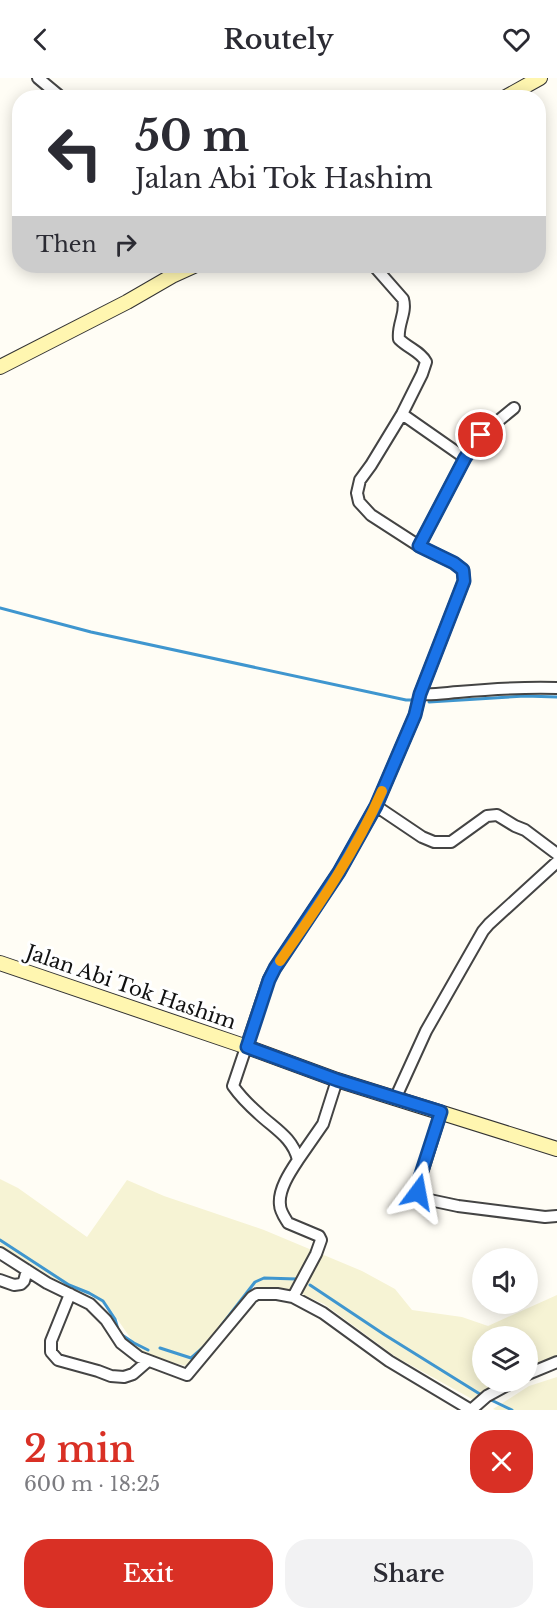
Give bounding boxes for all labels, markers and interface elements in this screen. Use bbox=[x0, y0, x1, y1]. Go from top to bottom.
icon: back bbox=[24, 23, 57, 56]
text: Routely bbox=[223, 23, 334, 56]
icon: heart bbox=[500, 23, 533, 56]
text: 50 m bbox=[135, 110, 249, 162]
icon: left bbox=[36, 114, 114, 192]
text: Jalan Abi Tok Hashim bbox=[135, 162, 433, 195]
icon: right bbox=[109, 228, 142, 261]
text: Then bbox=[36, 231, 97, 258]
pin bbox=[455, 409, 506, 460]
icon: arrive bbox=[464, 418, 497, 451]
street label: Jalan Abi Tok Hashim bbox=[20, 939, 240, 1034]
position arrow bbox=[386, 1160, 450, 1224]
map controls bbox=[472, 1248, 538, 1392]
button: sound bbox=[472, 1248, 538, 1314]
button: layers bbox=[472, 1326, 538, 1392]
text: 2 min bbox=[24, 1427, 135, 1472]
button: close bbox=[470, 1430, 533, 1493]
text: 600 m · 18:25 bbox=[24, 1472, 160, 1496]
button: Exit bbox=[24, 1539, 273, 1608]
button: Share bbox=[285, 1539, 533, 1608]

